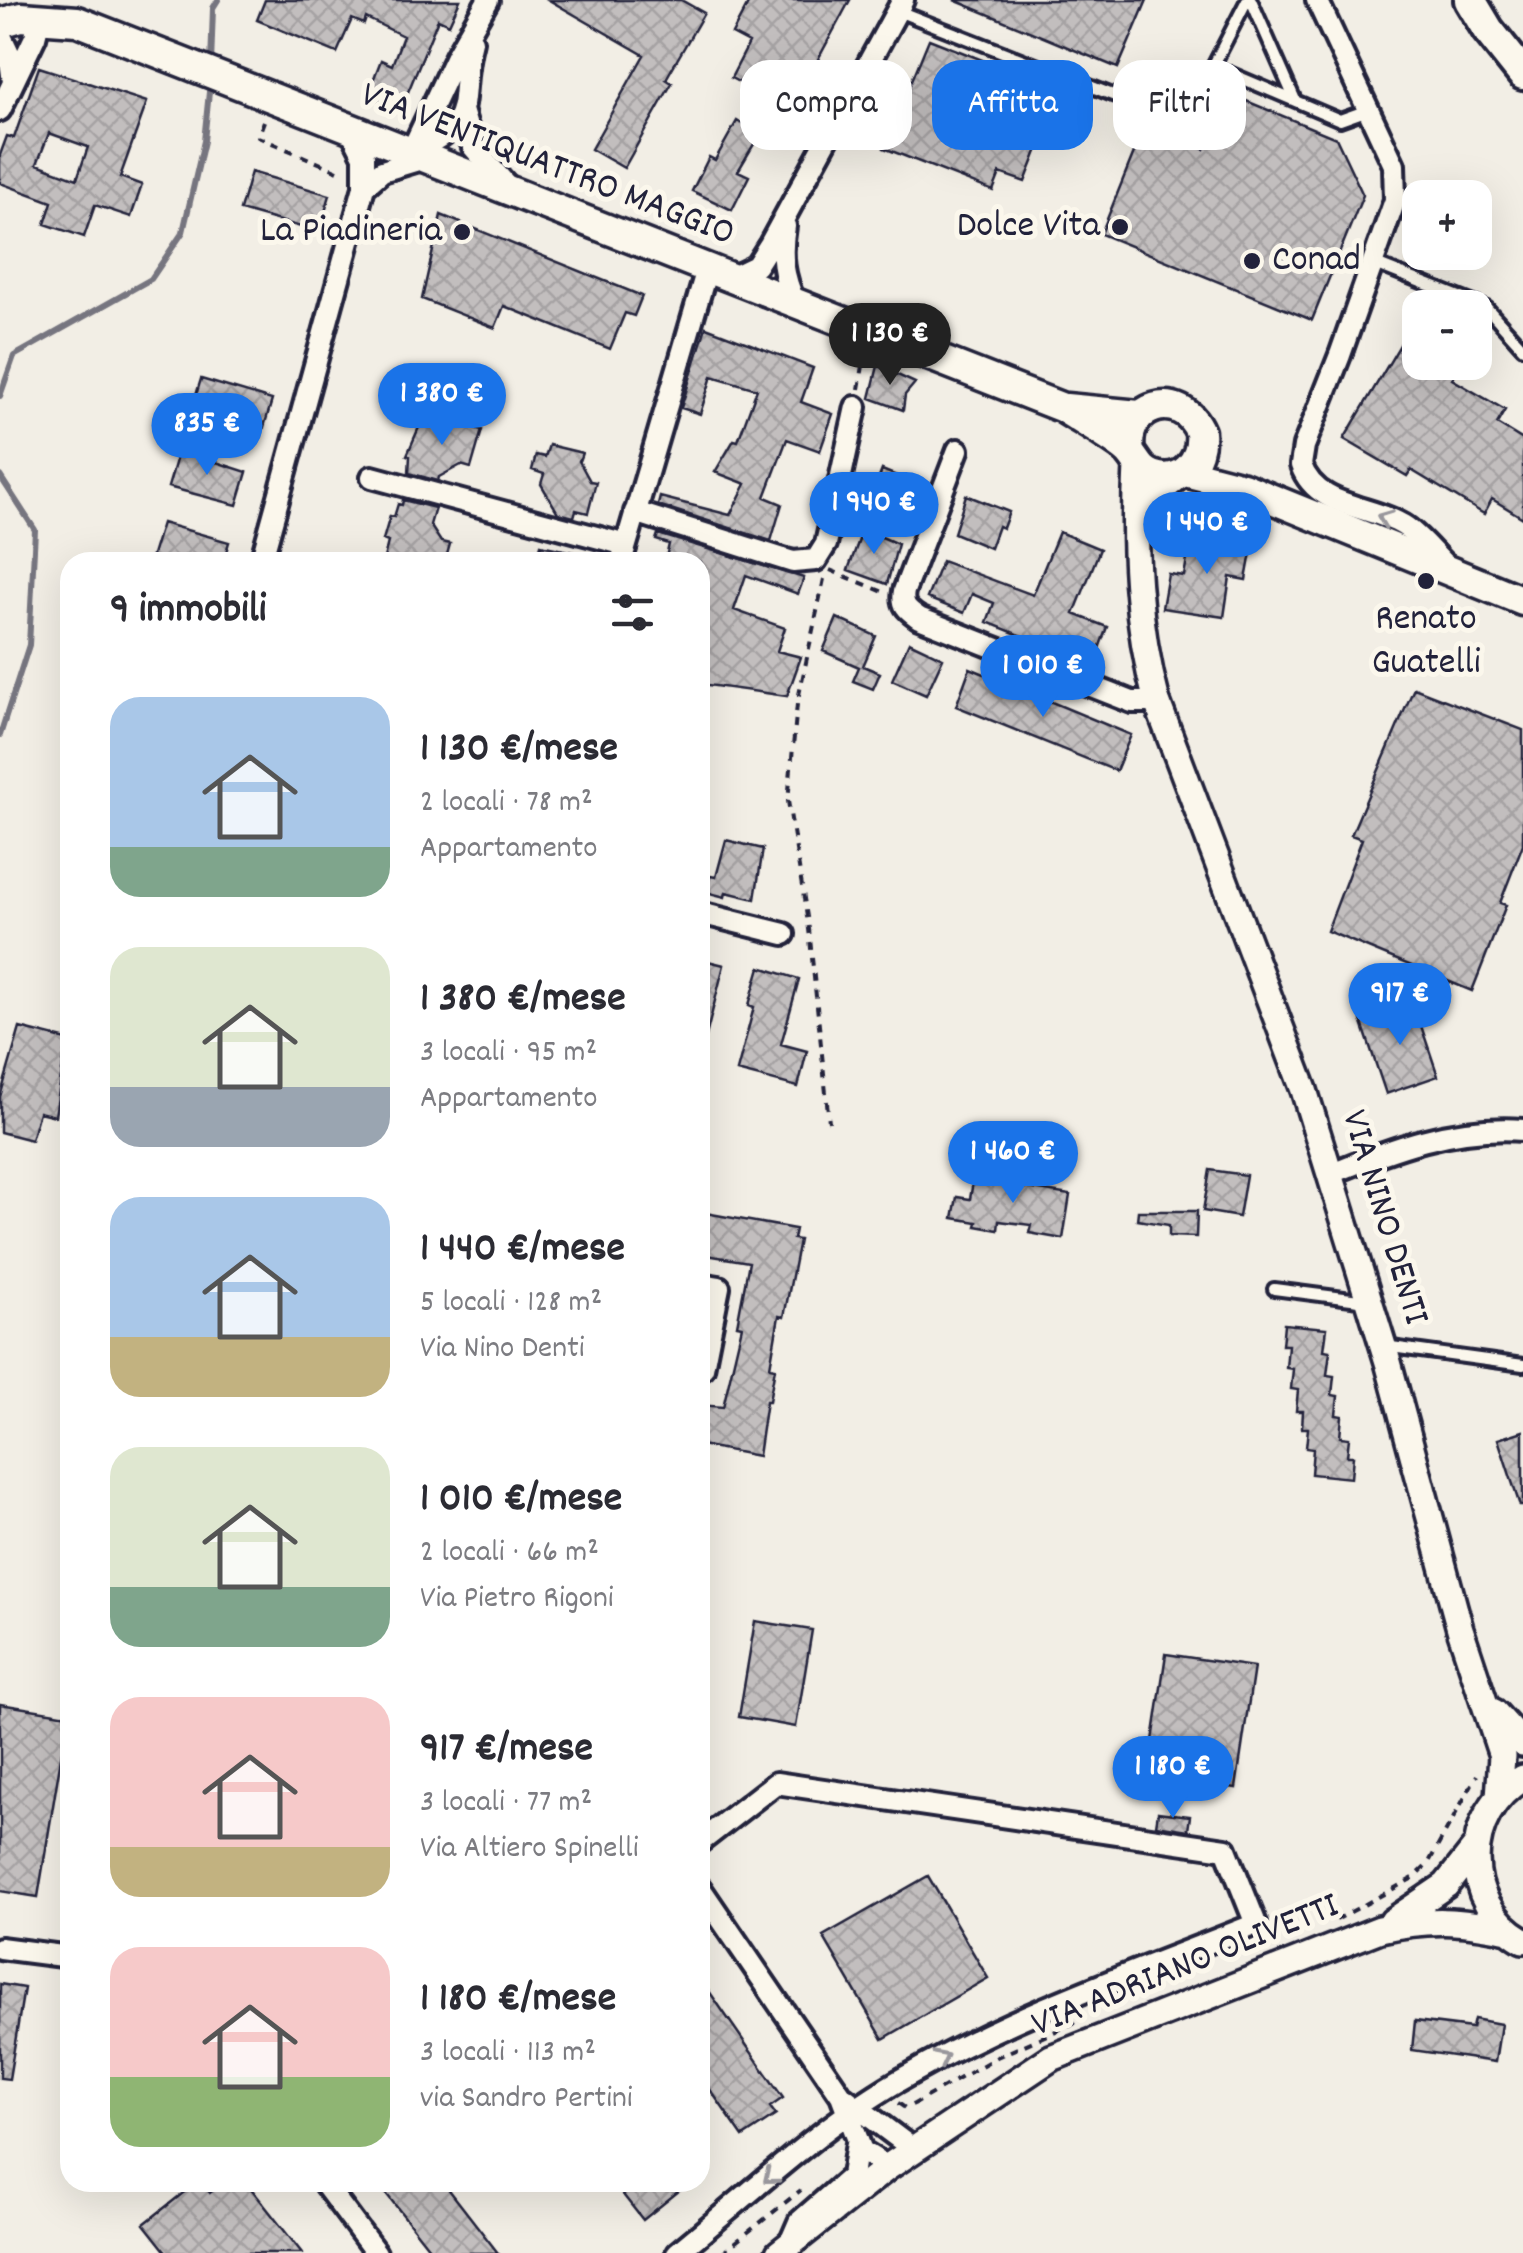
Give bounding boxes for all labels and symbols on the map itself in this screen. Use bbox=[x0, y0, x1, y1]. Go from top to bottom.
street label: VIA VENTIQUATTRO MAGGIO bbox=[352, 69, 742, 263]
place label: Dolce Vita bbox=[957, 200, 1101, 255]
place label: La Piadineria bbox=[260, 205, 443, 260]
marker: Dolce Vita bbox=[1109, 216, 1131, 238]
marker: La Piadineria bbox=[451, 221, 473, 243]
place label: Conad bbox=[1272, 234, 1361, 289]
marker: Conad bbox=[1241, 250, 1263, 272]
pin: 1 130 € bbox=[798, 303, 982, 388]
pin: 1 380 € bbox=[350, 363, 534, 448]
pin: 835 € bbox=[137, 393, 277, 478]
pin: 1 940 € bbox=[782, 472, 966, 557]
pin: 1 440 € bbox=[1115, 492, 1299, 577]
one-way arrow bbox=[1377, 509, 1394, 529]
marker: Renato Guatelli bbox=[1415, 570, 1437, 592]
place label: Renato Guatelli bbox=[1371, 593, 1481, 692]
pin: 1 010 € bbox=[951, 635, 1135, 720]
pin: 917 € bbox=[1330, 963, 1470, 1048]
street label: VIA NINO DENTI bbox=[1324, 1104, 1442, 1332]
pin: 1 460 € bbox=[921, 1121, 1105, 1206]
pin: 1 180 € bbox=[1081, 1736, 1265, 1821]
street label: VIA ADRIANO OLIVETTI bbox=[1024, 1880, 1348, 2054]
one-way arrow bbox=[931, 2051, 949, 2070]
one-way arrow bbox=[764, 2166, 782, 2184]

